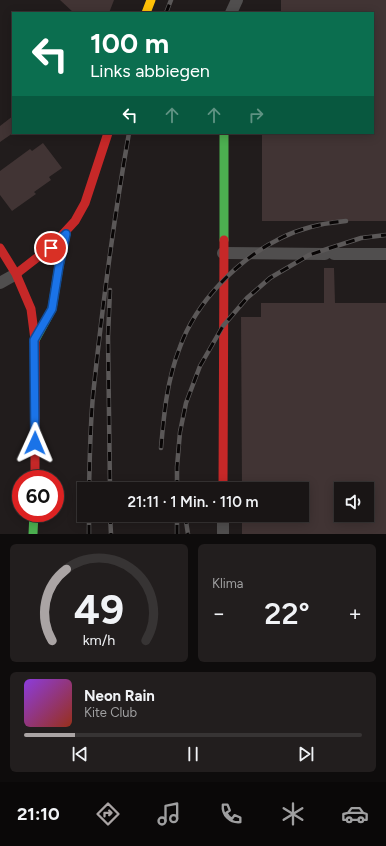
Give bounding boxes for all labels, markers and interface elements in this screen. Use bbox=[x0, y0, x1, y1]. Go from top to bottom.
text: 100 m bbox=[90, 26, 169, 60]
icon: left bbox=[24, 28, 76, 80]
text: Links abbiegen bbox=[90, 60, 210, 82]
icon: left bbox=[119, 104, 141, 126]
icon: ahead bbox=[161, 104, 183, 126]
icon: ahead bbox=[203, 104, 225, 126]
icon: right bbox=[245, 104, 267, 126]
pin bbox=[34, 231, 68, 265]
icon: arrive bbox=[40, 237, 62, 259]
position arrow bbox=[14, 422, 56, 464]
speed limit sign: 60 bbox=[12, 470, 64, 522]
map controls bbox=[334, 482, 374, 522]
button: sound bbox=[334, 482, 374, 522]
text: 21:11 · 1 Min. · 110 m bbox=[127, 493, 259, 511]
text: Klima bbox=[212, 576, 244, 591]
text: 49 bbox=[74, 584, 124, 634]
text: 22° bbox=[264, 595, 310, 632]
text: − bbox=[212, 600, 226, 627]
text: + bbox=[348, 600, 362, 627]
text: km/h bbox=[83, 631, 115, 649]
text: Neon Rain bbox=[84, 687, 155, 705]
text: Kite Club bbox=[84, 705, 137, 720]
icon: previous bbox=[69, 743, 91, 765]
icon: pause bbox=[182, 743, 204, 765]
icon: next bbox=[295, 743, 317, 765]
icon: directions bbox=[94, 800, 122, 828]
icon: music bbox=[155, 800, 183, 828]
icon: phone bbox=[217, 800, 245, 828]
icon: climate bbox=[279, 800, 307, 828]
icon: car bbox=[341, 800, 369, 828]
text: 21:10 bbox=[17, 803, 60, 825]

